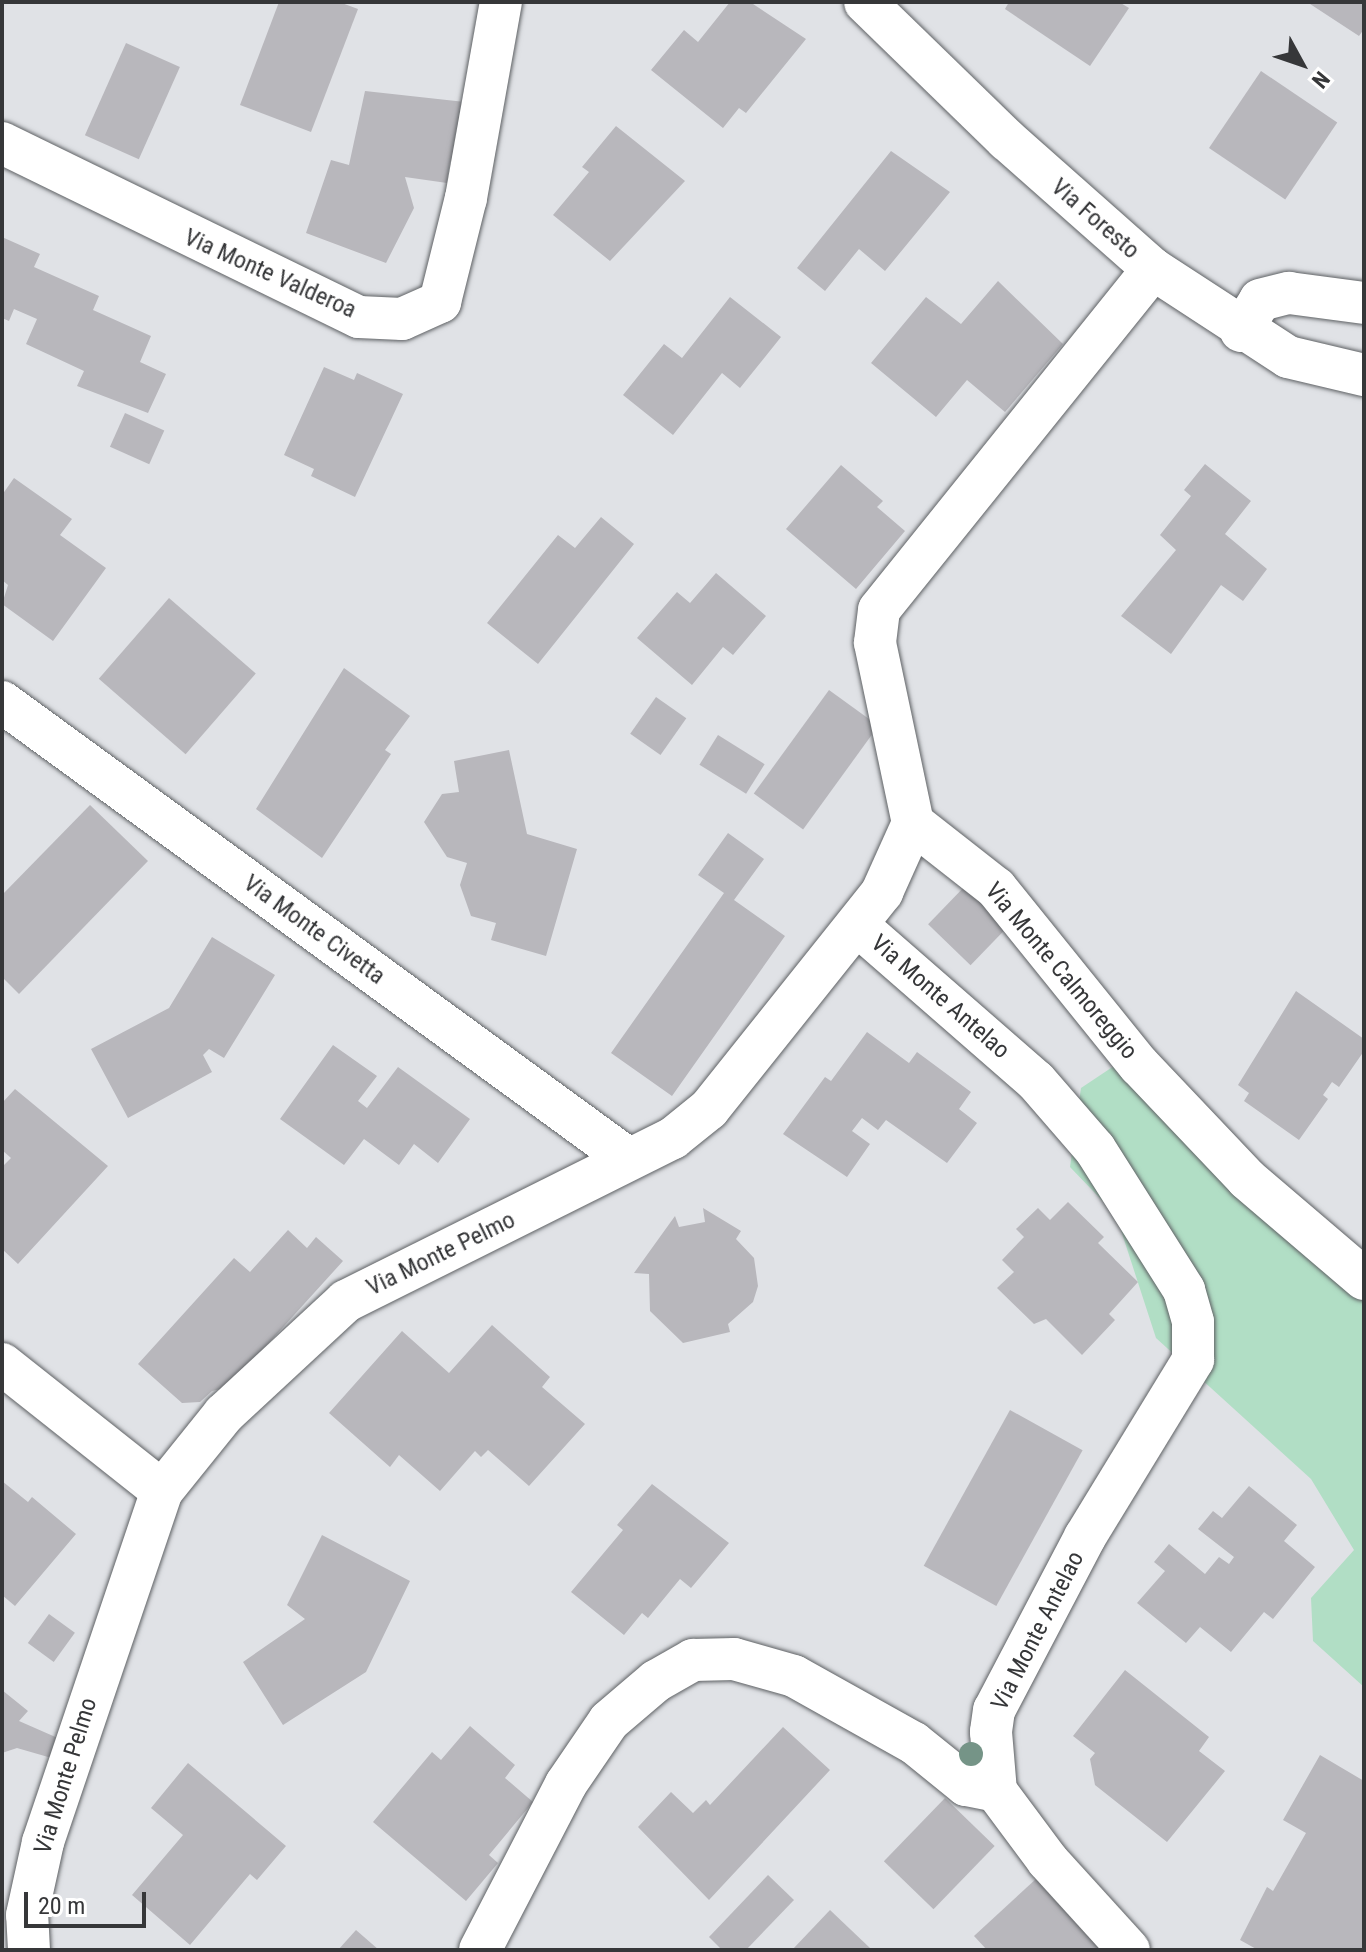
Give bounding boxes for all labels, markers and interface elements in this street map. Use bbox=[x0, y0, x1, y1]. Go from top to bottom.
north arrow bbox=[1262, 24, 1342, 104]
text: N bbox=[1307, 67, 1335, 93]
street label: Via Foresto bbox=[1045, 173, 1145, 265]
street label: Via Monte Valderoa bbox=[179, 223, 361, 325]
street label: Via Monte Civetta bbox=[238, 869, 390, 991]
street label: Via Monte Calmoreggio bbox=[979, 877, 1143, 1065]
street label: Via Monte Antelao bbox=[865, 929, 1015, 1065]
street label: Via Monte Pelmo bbox=[362, 1206, 520, 1302]
street label: Via Monte Antelao bbox=[986, 1547, 1090, 1715]
street label: Via Monte Pelmo bbox=[29, 1694, 103, 1858]
scale bar bbox=[28, 1876, 150, 1926]
text: 20 m bbox=[38, 1892, 85, 1920]

